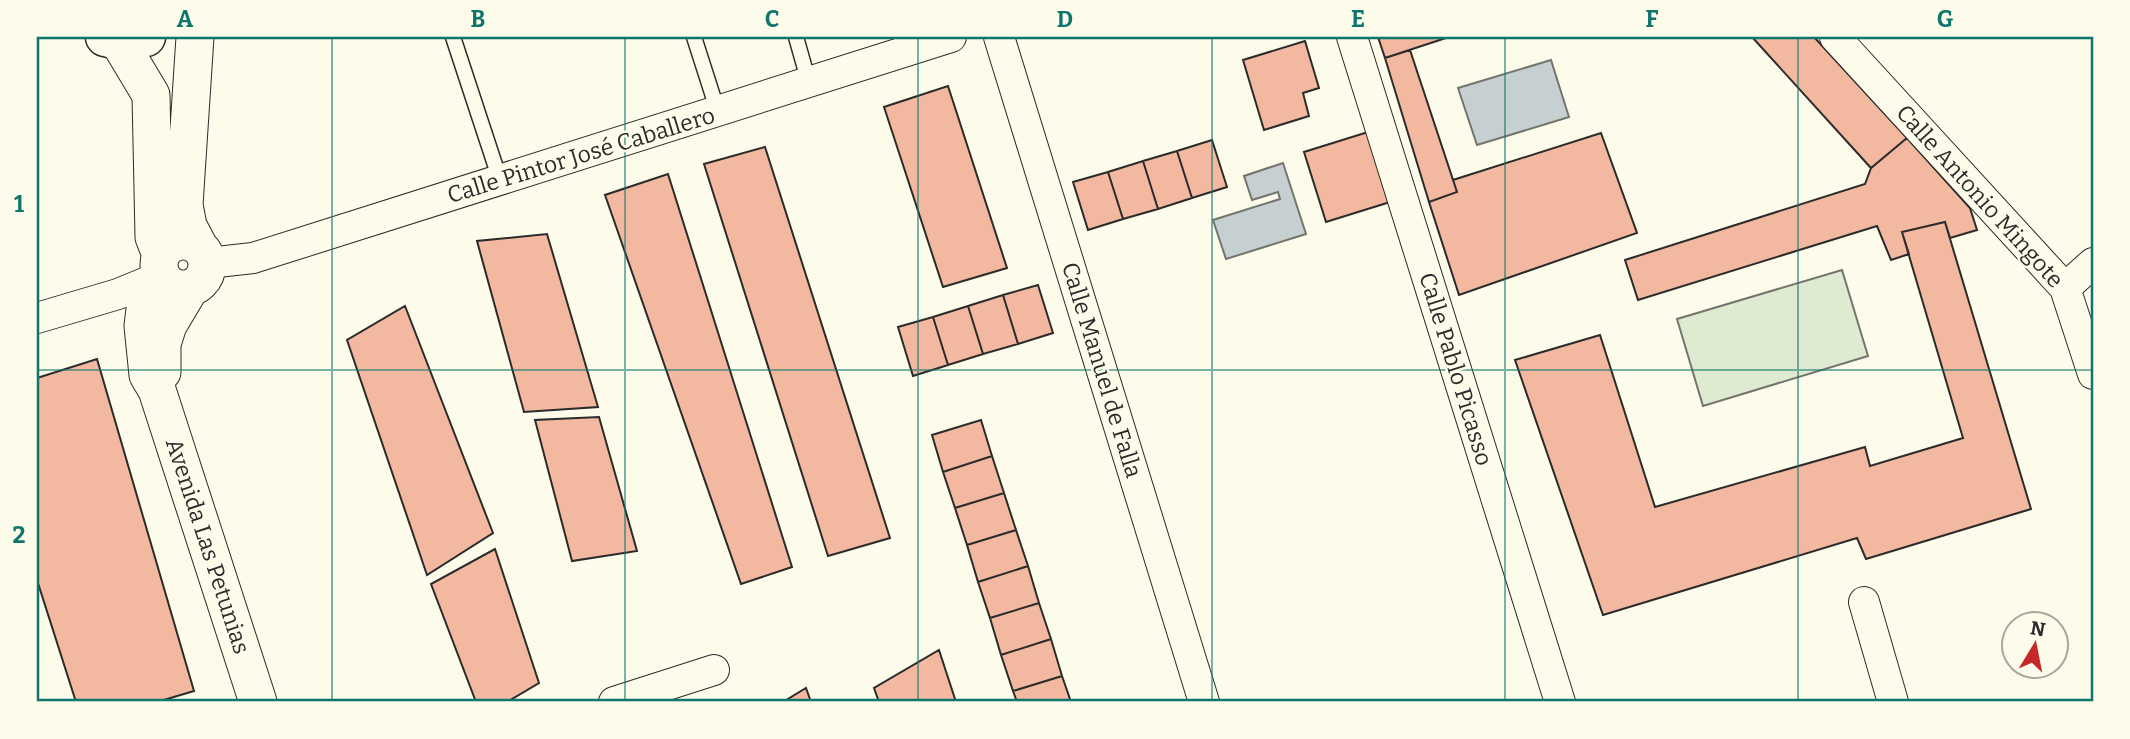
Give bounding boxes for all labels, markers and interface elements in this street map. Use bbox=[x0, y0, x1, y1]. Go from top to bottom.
text: A bbox=[177, 5, 194, 33]
text: B bbox=[471, 5, 485, 33]
text: C bbox=[765, 5, 779, 33]
text: D bbox=[1057, 5, 1073, 33]
text: E bbox=[1351, 5, 1365, 33]
text: F bbox=[1646, 5, 1659, 33]
text: G bbox=[1937, 5, 1954, 33]
street label: Calle Antonio Mingote bbox=[1890, 99, 2070, 293]
street label: Calle Pintor José Caballero bbox=[444, 101, 718, 209]
text: 1 bbox=[14, 190, 24, 218]
street label: Calle Manuel de Falla bbox=[1056, 259, 1148, 482]
street label: Calle Pablo Picasso bbox=[1413, 269, 1499, 469]
street label: Avenida Las Petunias bbox=[160, 435, 256, 657]
text: 2 bbox=[13, 521, 26, 549]
north arrow bbox=[2000, 610, 2070, 680]
text: N bbox=[2029, 616, 2047, 641]

